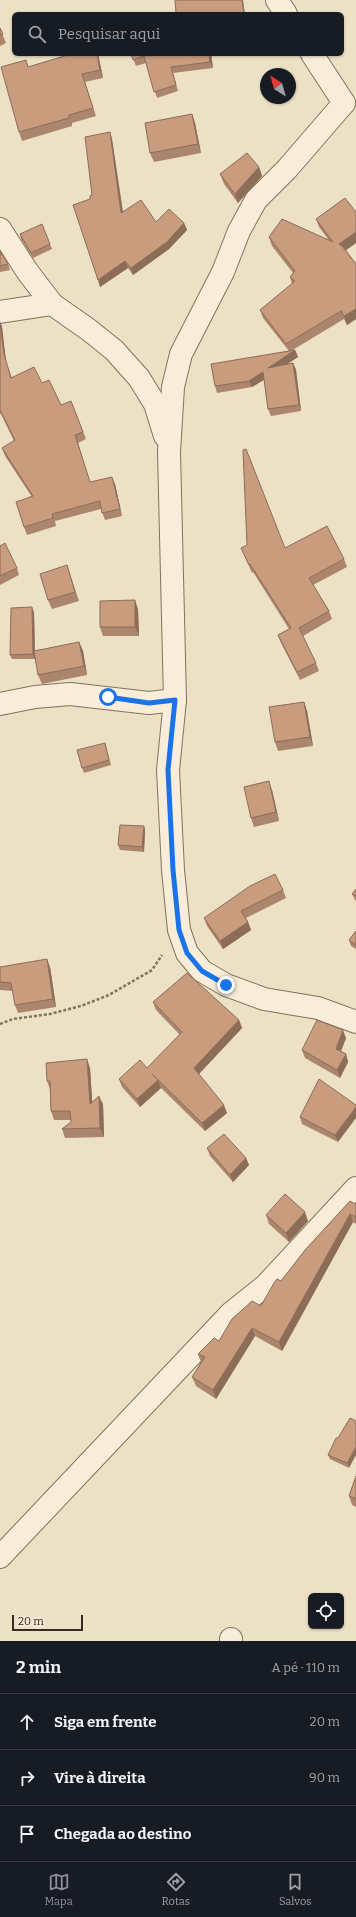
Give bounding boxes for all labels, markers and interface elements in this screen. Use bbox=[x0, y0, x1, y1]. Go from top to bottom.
search box bbox=[12, 12, 344, 56]
icon: search bbox=[26, 23, 48, 45]
text: Pesquisar aqui bbox=[58, 25, 160, 43]
north arrow bbox=[260, 68, 296, 104]
route start bbox=[99, 688, 117, 706]
route end bbox=[217, 976, 235, 994]
map controls bbox=[308, 1593, 344, 1629]
button: locate bbox=[308, 1593, 344, 1629]
scale bar bbox=[12, 1613, 83, 1632]
text: 20 m bbox=[18, 1615, 44, 1628]
text: 2 min bbox=[16, 1657, 61, 1678]
text: A pé · 110 m bbox=[271, 1660, 340, 1675]
icon: ahead bbox=[16, 1711, 38, 1733]
text: Siga em frente bbox=[54, 1713, 157, 1731]
text: 20 m bbox=[310, 1714, 340, 1729]
icon: right bbox=[16, 1767, 38, 1789]
text: Vire à direita bbox=[54, 1769, 146, 1787]
text: 90 m bbox=[309, 1770, 340, 1785]
icon: arrive bbox=[16, 1823, 38, 1845]
text: Chegada ao destino bbox=[54, 1825, 191, 1843]
tab: Mapa bbox=[44, 1871, 73, 1908]
tab: Rotas bbox=[162, 1871, 190, 1908]
tab: Salvos bbox=[279, 1871, 312, 1908]

